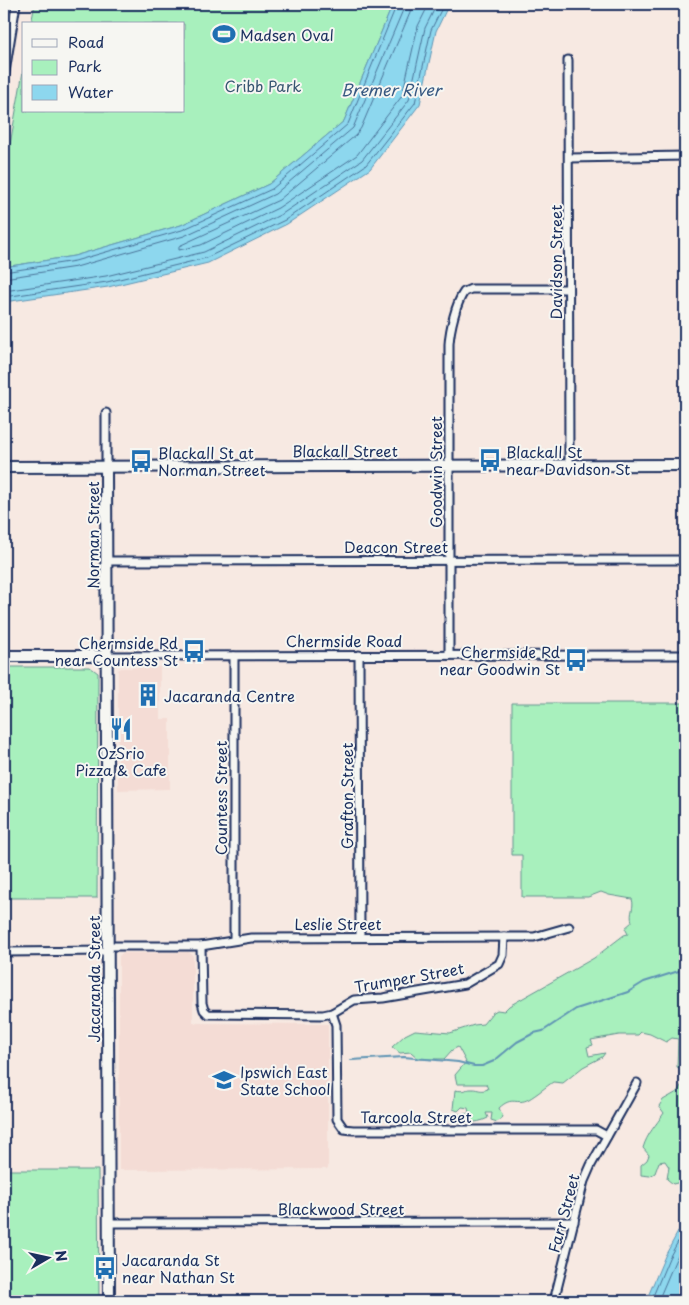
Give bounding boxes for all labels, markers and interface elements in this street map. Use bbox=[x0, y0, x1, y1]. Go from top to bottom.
sports icon: Madsen Oval bbox=[211, 21, 237, 47]
legend bbox=[22, 22, 185, 112]
place label: Madsen Oval bbox=[240, 23, 334, 46]
text: Road bbox=[68, 30, 104, 53]
text: Park bbox=[68, 54, 102, 77]
park label: Cribb Park bbox=[225, 74, 301, 97]
water label: Bremer River bbox=[341, 77, 444, 101]
text: Water bbox=[68, 80, 113, 103]
street label: Davidson Street bbox=[544, 205, 567, 319]
street label: Goodwin Street bbox=[424, 416, 447, 528]
street label: Blackall Street bbox=[292, 439, 398, 462]
place label: Blackall St near Davidson St bbox=[506, 440, 630, 480]
place label: Blackall St at Norman Street bbox=[158, 441, 266, 481]
bus stop icon: Blackall St near Davidson St bbox=[477, 447, 503, 473]
bus stop icon: Blackall St at Norman Street bbox=[128, 448, 154, 474]
street label: Norman Street bbox=[81, 481, 104, 589]
street label: Deacon Street bbox=[344, 535, 448, 558]
street label: Chermside Road bbox=[286, 629, 402, 652]
place label: Chermside Rd near Countess St bbox=[55, 631, 178, 671]
bus stop icon: Chermside Rd near Countess St bbox=[181, 638, 207, 664]
place label: Chermside Rd near Goodwin St bbox=[440, 640, 560, 680]
bus stop icon: Chermside Rd near Goodwin St bbox=[563, 647, 589, 673]
building icon: Jacaranda Centre bbox=[135, 682, 161, 708]
place label: Jacaranda Centre bbox=[164, 684, 295, 707]
restaurant icon: OzSrio Pizza & Cafe bbox=[108, 716, 134, 742]
place label: OzSrio Pizza & Cafe bbox=[75, 741, 167, 781]
street label: Countess Street bbox=[209, 741, 232, 855]
street label: Grafton Street bbox=[335, 743, 358, 849]
street label: Leslie Street bbox=[295, 912, 382, 935]
street label: Jacaranda Street bbox=[82, 915, 105, 1043]
street label: Trumper Street bbox=[352, 956, 466, 998]
place label: Ipswich East State School bbox=[240, 1060, 331, 1100]
school or university icon: Ipswich East State School bbox=[211, 1067, 237, 1093]
street label: Tarcoola Street bbox=[360, 1105, 472, 1128]
street label: Farr Street bbox=[541, 1171, 585, 1255]
street label: Blackwood Street bbox=[278, 1197, 404, 1220]
north arrow bbox=[22, 1232, 72, 1282]
place label: Jacaranda St near Nathan St bbox=[122, 1248, 235, 1288]
text: N bbox=[50, 1249, 73, 1263]
bus stop icon: Jacaranda St near Nathan St bbox=[92, 1255, 118, 1281]

